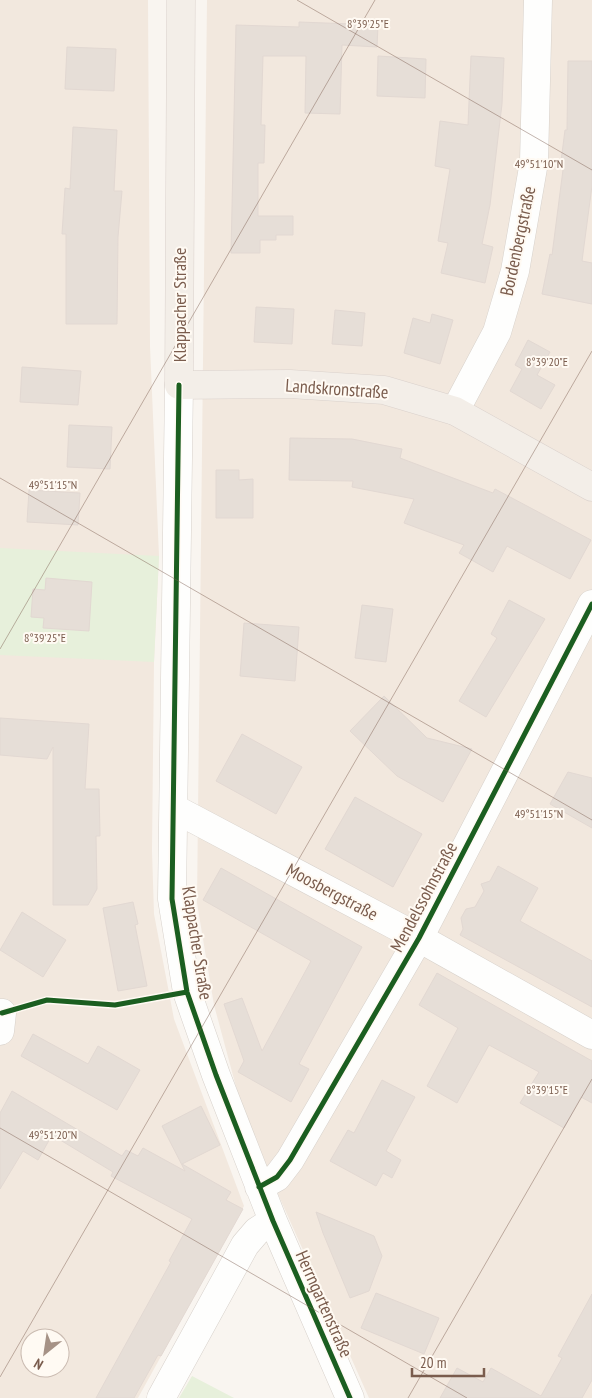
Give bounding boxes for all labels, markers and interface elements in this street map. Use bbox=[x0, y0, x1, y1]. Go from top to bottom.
text: 8°39'25"E bbox=[347, 16, 389, 31]
text: 49°51'10"N bbox=[515, 156, 563, 171]
street label: Bordenbergstraße bbox=[495, 184, 540, 298]
street label: Klappacher Straße bbox=[168, 248, 191, 362]
text: 8°39'20"E bbox=[526, 354, 568, 369]
street label: Landskronstraße bbox=[285, 373, 389, 404]
text: 49°51'15"N bbox=[29, 477, 77, 492]
text: 8°39'25"E bbox=[24, 630, 66, 645]
text: 49°51'15"N bbox=[515, 806, 563, 821]
street label: Mendelssohnstraße bbox=[385, 838, 462, 956]
street label: Moosbergstraße bbox=[282, 858, 382, 925]
street label: Klappacher Straße bbox=[177, 885, 218, 1001]
text: 8°39'15"E bbox=[526, 1082, 568, 1097]
text: 49°51'20"N bbox=[29, 1127, 77, 1142]
street label: Herrngartenstraße bbox=[291, 1247, 358, 1361]
north arrow bbox=[20, 1328, 70, 1378]
scale bar bbox=[412, 1346, 484, 1378]
text: 20 m bbox=[420, 1353, 446, 1372]
text: N bbox=[31, 1355, 46, 1374]

